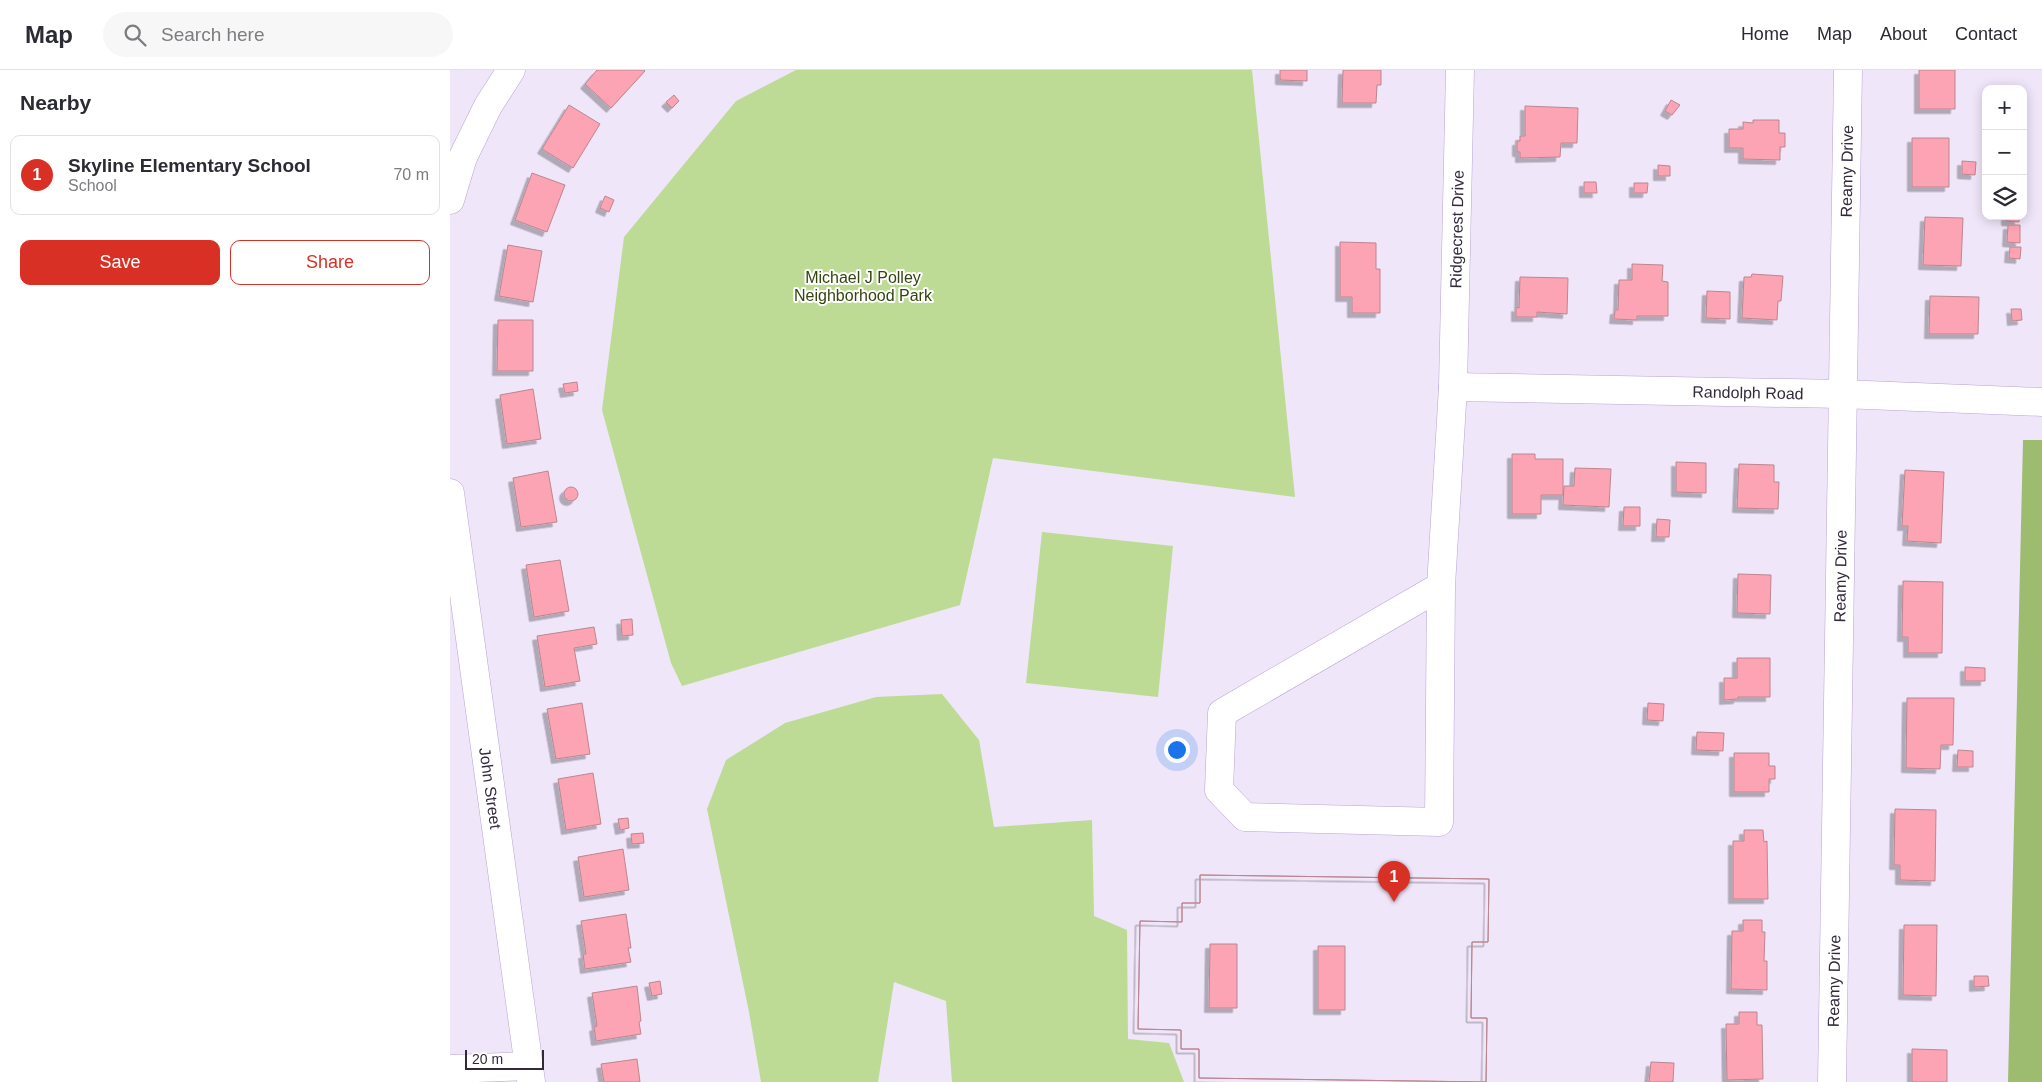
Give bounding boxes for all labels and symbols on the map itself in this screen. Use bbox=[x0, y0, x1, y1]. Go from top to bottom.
street label: Reamy Drive bbox=[1838, 125, 1856, 218]
street label: Ridgecrest Drive bbox=[1447, 170, 1467, 289]
park label: Michael J Polley Neighborhood Park bbox=[794, 269, 933, 304]
street label: Randolph Road bbox=[1692, 383, 1804, 402]
street label: Reamy Drive bbox=[1831, 530, 1850, 622]
your location bbox=[1164, 737, 1190, 763]
street label: John Street bbox=[476, 747, 504, 831]
pin: 1 bbox=[1378, 861, 1410, 902]
street label: Reamy Drive bbox=[1825, 935, 1843, 1027]
scale bar bbox=[465, 1047, 544, 1070]

